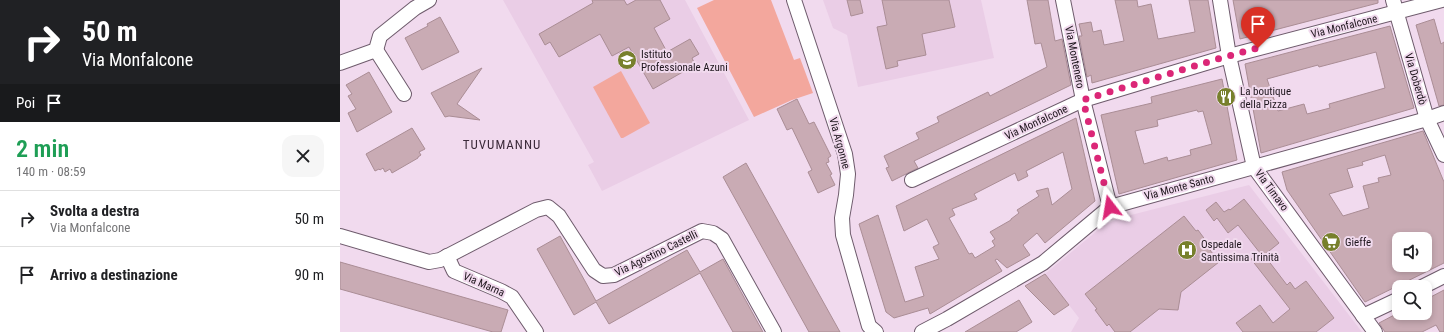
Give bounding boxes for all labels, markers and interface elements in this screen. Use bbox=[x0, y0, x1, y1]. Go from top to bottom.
pin bbox=[1241, 7.0, 1275, 48]
street label: Via Monfalcone bbox=[1310, 12, 1379, 41]
icon: arrive bbox=[1247, 13, 1269, 35]
text: 50 m bbox=[82, 15, 138, 48]
icon: right bbox=[16, 16, 68, 68]
street label: Via Montenero bbox=[1062, 25, 1087, 90]
place label: Istituto Professionale Azuni bbox=[641, 48, 728, 74]
text: Via Monfalcone bbox=[82, 49, 193, 70]
school or university icon: Istituto Professionale Azuni bbox=[616, 49, 638, 71]
street label: Via Doberdò bbox=[1402, 52, 1429, 107]
place label: La boutique della Pizza bbox=[1240, 85, 1291, 111]
restaurant icon: La boutique della Pizza bbox=[1215, 86, 1237, 108]
icon: arrive bbox=[43, 92, 65, 114]
text: Poi bbox=[16, 94, 35, 112]
street label: Via Monfalcone bbox=[1003, 102, 1070, 143]
street label: Via Argonne bbox=[826, 116, 853, 170]
text: 2 min bbox=[16, 135, 69, 163]
button: close bbox=[282, 135, 324, 177]
district label: TUVUMANNU bbox=[463, 137, 541, 152]
text: 140 m · 08:59 bbox=[16, 164, 86, 179]
street label: Via Timavo bbox=[1252, 167, 1291, 214]
street label: Via Monte Santo bbox=[1143, 172, 1216, 203]
position arrow bbox=[1089, 186, 1131, 228]
text: Svolta a destra bbox=[50, 202, 139, 220]
icon: right bbox=[16, 208, 38, 230]
text: 50 m bbox=[294, 210, 324, 228]
text: Via Monfalcone bbox=[50, 220, 130, 235]
street label: Via Agostino Castelli bbox=[613, 228, 700, 279]
supermarket icon: Gieffe bbox=[1320, 231, 1342, 253]
map controls bbox=[1392, 232, 1432, 320]
button: sound bbox=[1392, 232, 1432, 272]
place label: Gieffe bbox=[1345, 236, 1371, 249]
place label: Ospedale Santissima Trinità bbox=[1201, 238, 1279, 264]
hospital icon: Ospedale Santissima Trinità bbox=[1176, 239, 1198, 261]
icon: arrive bbox=[16, 264, 38, 286]
text: Arrivo a destinazione bbox=[50, 266, 178, 284]
text: 90 m bbox=[294, 266, 324, 284]
street label: Via Marna bbox=[461, 270, 507, 299]
button: search bbox=[1392, 280, 1432, 320]

